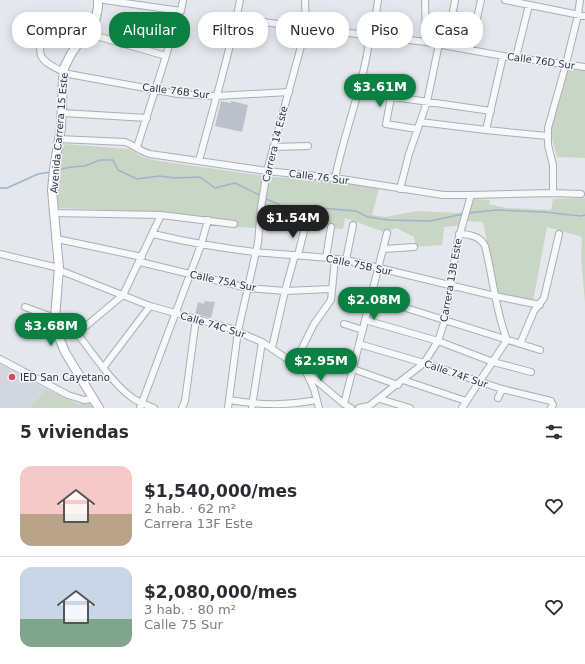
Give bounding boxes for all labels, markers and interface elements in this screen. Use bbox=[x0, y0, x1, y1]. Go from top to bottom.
chip: Comprar bbox=[12, 12, 101, 48]
chip: Alquilar bbox=[109, 12, 190, 48]
chip: Filtros bbox=[198, 12, 268, 48]
chip: Nuevo bbox=[276, 12, 349, 48]
chip: Piso bbox=[357, 12, 413, 48]
chip: Casa bbox=[421, 12, 483, 48]
street label: Calle 76D Sur bbox=[506, 51, 577, 71]
street label: Avenida Carrera 15 Este bbox=[48, 72, 70, 194]
pin: $3.61M bbox=[347, 74, 413, 108]
text: $3.61M bbox=[353, 79, 407, 94]
street label: Calle 76B Sur bbox=[142, 81, 211, 101]
street label: Carrera 14 Este bbox=[260, 105, 290, 183]
street label: Calle 76 Sur bbox=[288, 168, 351, 186]
pin: $1.54M bbox=[260, 205, 326, 239]
text: $1.54M bbox=[266, 210, 320, 225]
street label: Carrera 13B Este bbox=[438, 237, 464, 323]
street label: Calle 75B Sur bbox=[325, 253, 394, 278]
street label: Calle 75A Sur bbox=[189, 269, 258, 294]
pin: $2.08M bbox=[341, 287, 407, 321]
text: $2.08M bbox=[347, 292, 401, 307]
street label: Calle 74C Sur bbox=[179, 310, 248, 340]
pin: $3.68M bbox=[18, 313, 84, 347]
text: $3.68M bbox=[24, 318, 78, 333]
pin: $2.95M bbox=[288, 348, 354, 382]
text: $2.95M bbox=[294, 353, 348, 368]
street label: Calle 74F Sur bbox=[423, 358, 490, 390]
marker: IED San Cayetano bbox=[7, 372, 17, 382]
place label: IED San Cayetano bbox=[20, 372, 110, 383]
icon: filters bbox=[543, 421, 565, 443]
text: 5 viviendas bbox=[20, 422, 129, 442]
text: $1,540,000/mes bbox=[144, 481, 297, 501]
icon: home bbox=[52, 482, 100, 530]
icon: heart bbox=[543, 495, 565, 517]
text: 2 hab. · 62 m² bbox=[144, 501, 236, 516]
text: Carrera 13F Este bbox=[144, 516, 253, 531]
text: $2,080,000/mes bbox=[144, 582, 297, 602]
icon: home bbox=[52, 583, 100, 631]
icon: heart bbox=[543, 596, 565, 618]
text: 3 hab. · 80 m² bbox=[144, 602, 236, 617]
text: Calle 75 Sur bbox=[144, 617, 223, 632]

